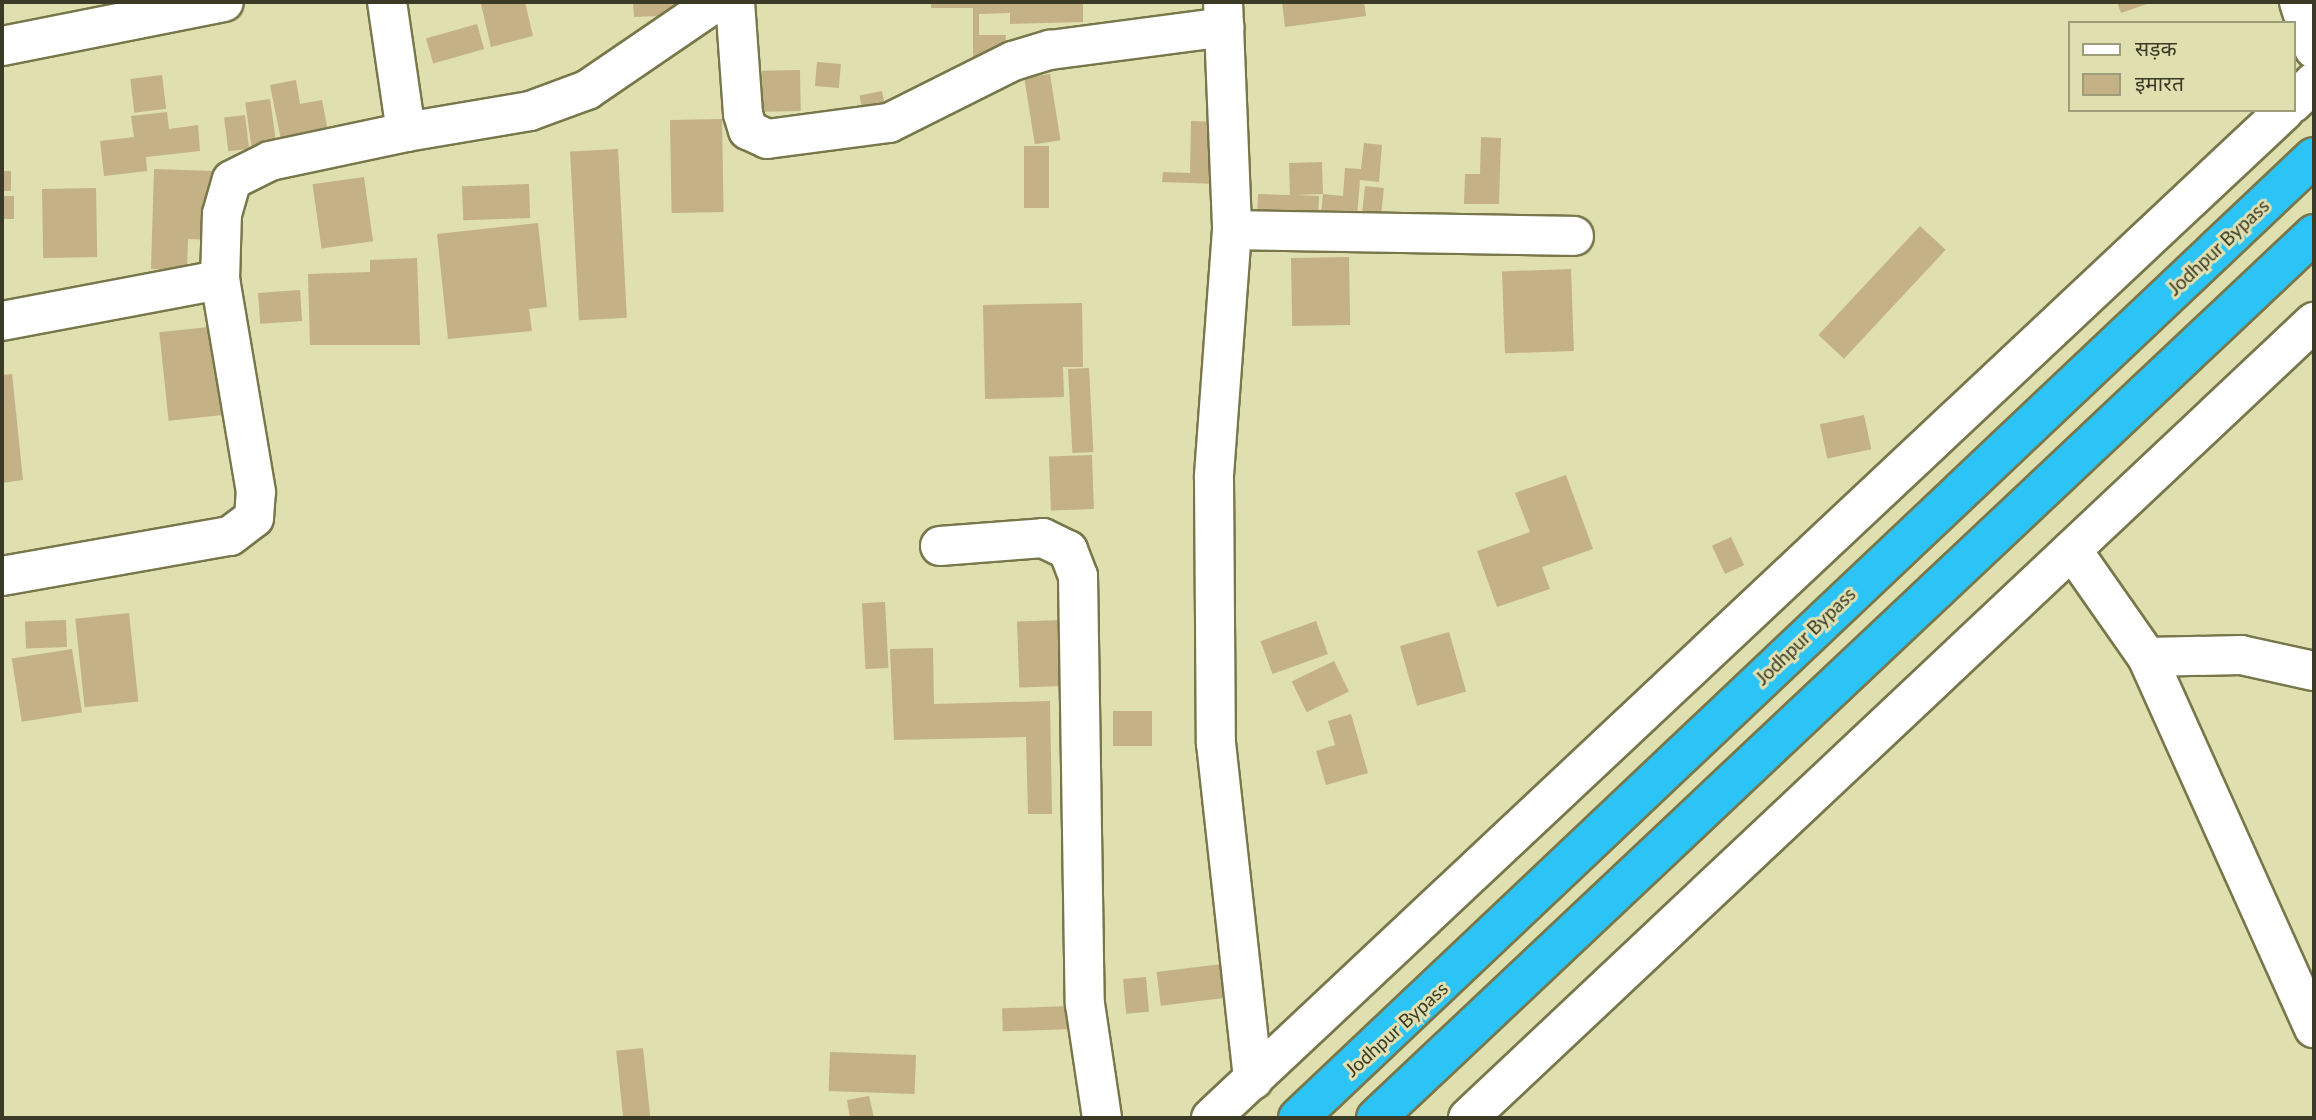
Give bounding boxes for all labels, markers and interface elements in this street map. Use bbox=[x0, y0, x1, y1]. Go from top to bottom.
legend bbox=[2068, 21, 2295, 112]
text: सड़क bbox=[2135, 35, 2177, 60]
text: इमारत bbox=[2135, 70, 2184, 95]
street label: Jodhpur Bypass bbox=[2162, 194, 2274, 300]
street label: Jodhpur Bypass bbox=[1750, 582, 1860, 690]
street label: Jodhpur Bypass bbox=[1340, 977, 1452, 1081]

